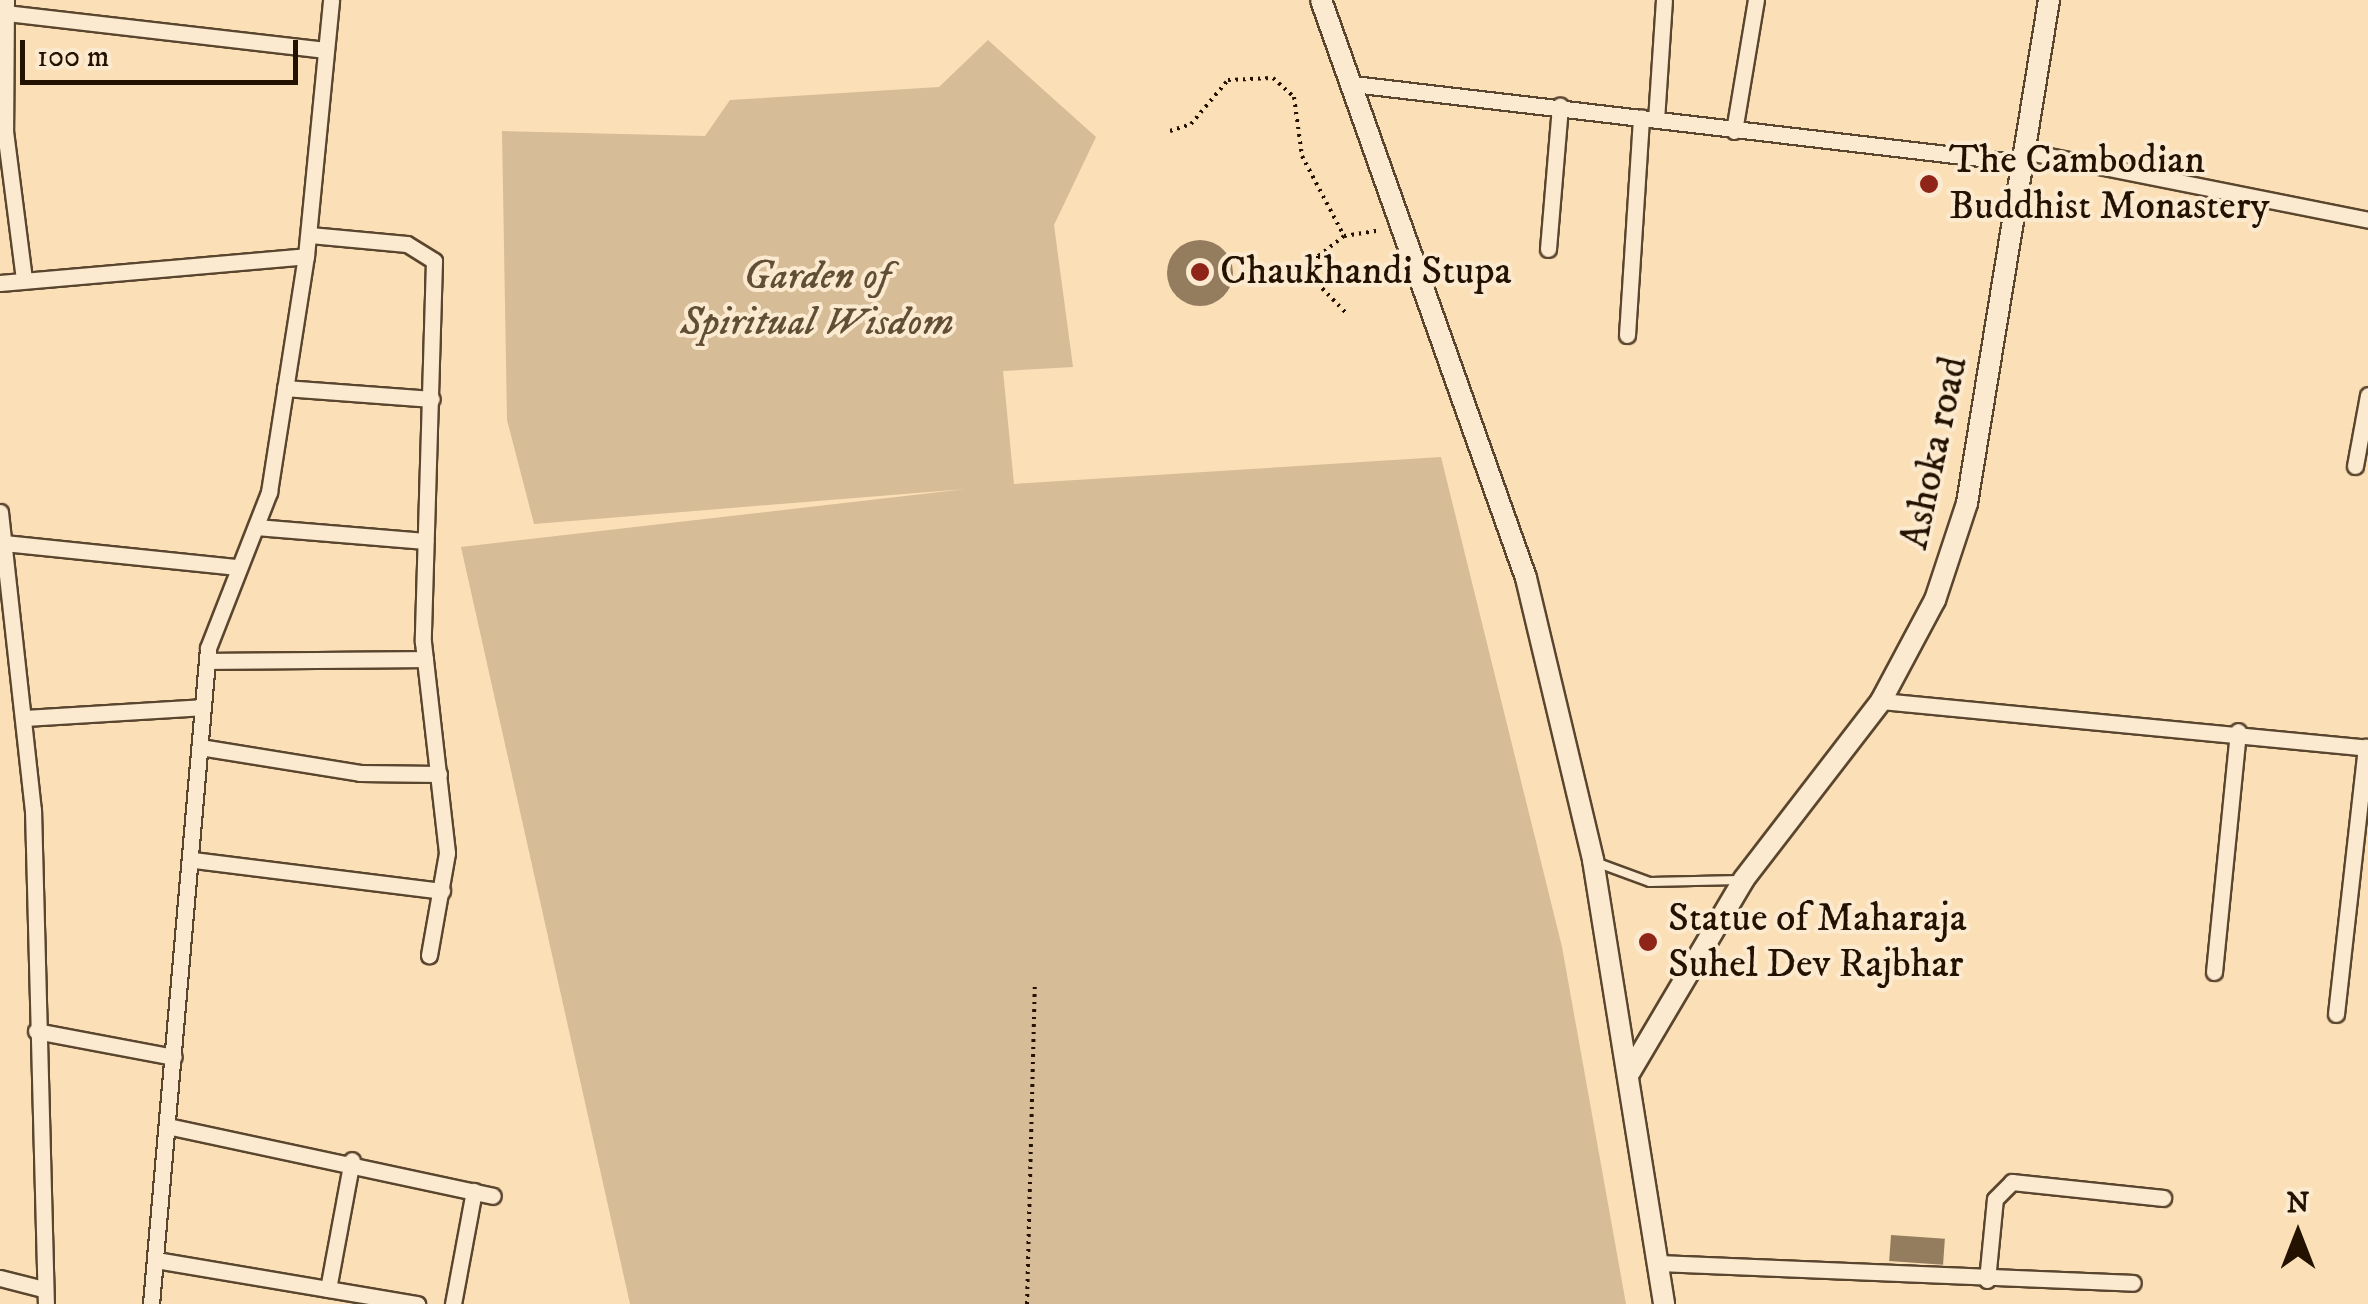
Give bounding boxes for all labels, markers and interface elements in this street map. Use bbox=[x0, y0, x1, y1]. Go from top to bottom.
scale bar bbox=[25, 20, 302, 82]
text: 100 m bbox=[37, 39, 109, 76]
place label: The Cambodian Buddhist Monastery bbox=[1949, 137, 2270, 231]
marker: The Cambodian Buddhist Monastery bbox=[1918, 173, 1940, 195]
place label: Chaukhandi Stupa bbox=[1220, 248, 1511, 296]
park label: Garden of Spiritual Wisdom bbox=[680, 253, 954, 347]
marker: Chaukhandi Stupa bbox=[1189, 261, 1211, 283]
street label: Ashoka road bbox=[1891, 352, 1979, 554]
place label: Statue of Maharaja Suhel Dev Rajbhar bbox=[1668, 895, 1967, 989]
marker: Statue of Maharaja Suhel Dev Rajbhar bbox=[1637, 931, 1659, 953]
north arrow bbox=[2248, 1184, 2348, 1284]
text: N bbox=[2287, 1186, 2309, 1221]

